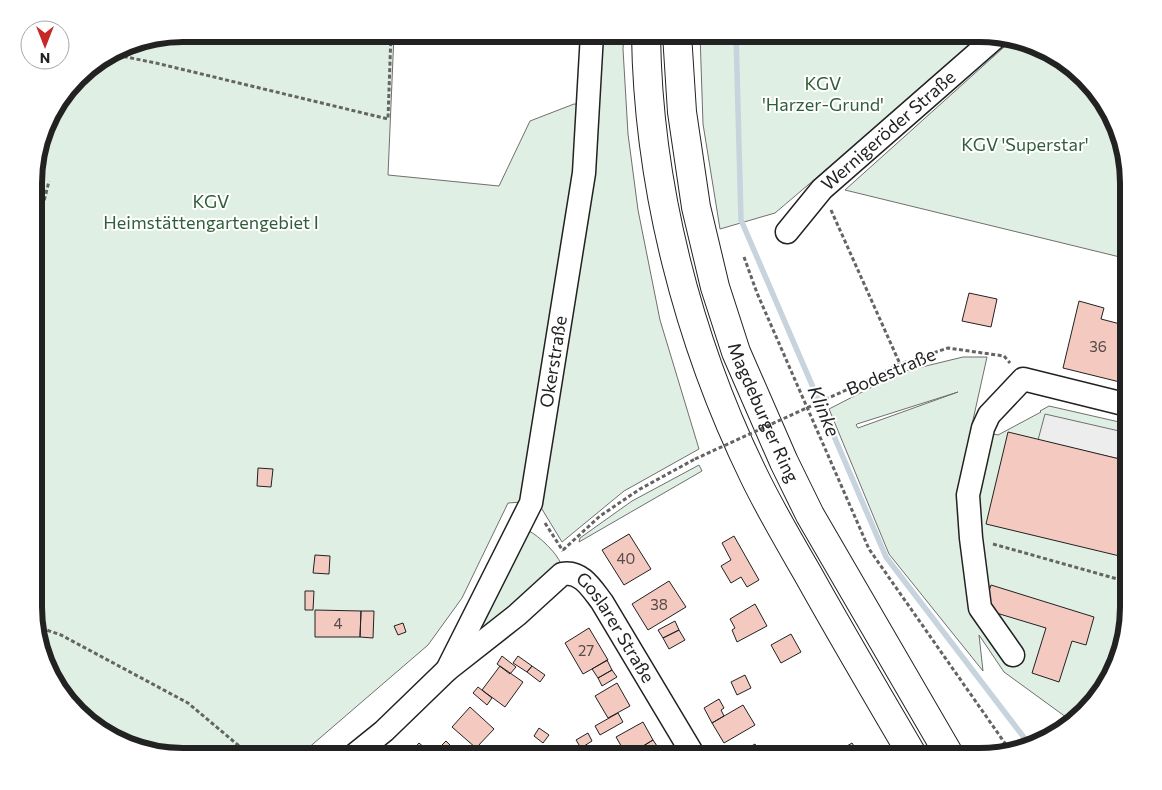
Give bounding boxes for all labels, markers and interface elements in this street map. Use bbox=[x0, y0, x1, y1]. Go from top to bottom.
north arrow bbox=[20, 20, 70, 70]
text: N bbox=[40, 50, 50, 67]
street label: Wernigeröder Straße bbox=[817, 65, 960, 194]
park label: KGV 'Harzer-Grund' bbox=[762, 72, 884, 115]
park label: KGV 'Superstar' bbox=[961, 133, 1089, 155]
park label: KGV Heimstättengartengebiet I bbox=[103, 190, 319, 233]
street label: Okerstraße bbox=[534, 314, 571, 409]
house number: 36 bbox=[1089, 337, 1107, 355]
street label: Magdeburger Ring bbox=[724, 340, 804, 486]
street label: Bodestraße bbox=[843, 342, 938, 400]
water label: Klinke bbox=[803, 382, 845, 440]
house number: 40 bbox=[617, 549, 635, 567]
street label: Goslarer Straße bbox=[572, 567, 660, 687]
house number: 38 bbox=[650, 595, 668, 613]
house number: 4 bbox=[334, 614, 343, 632]
house number: 27 bbox=[578, 641, 594, 659]

